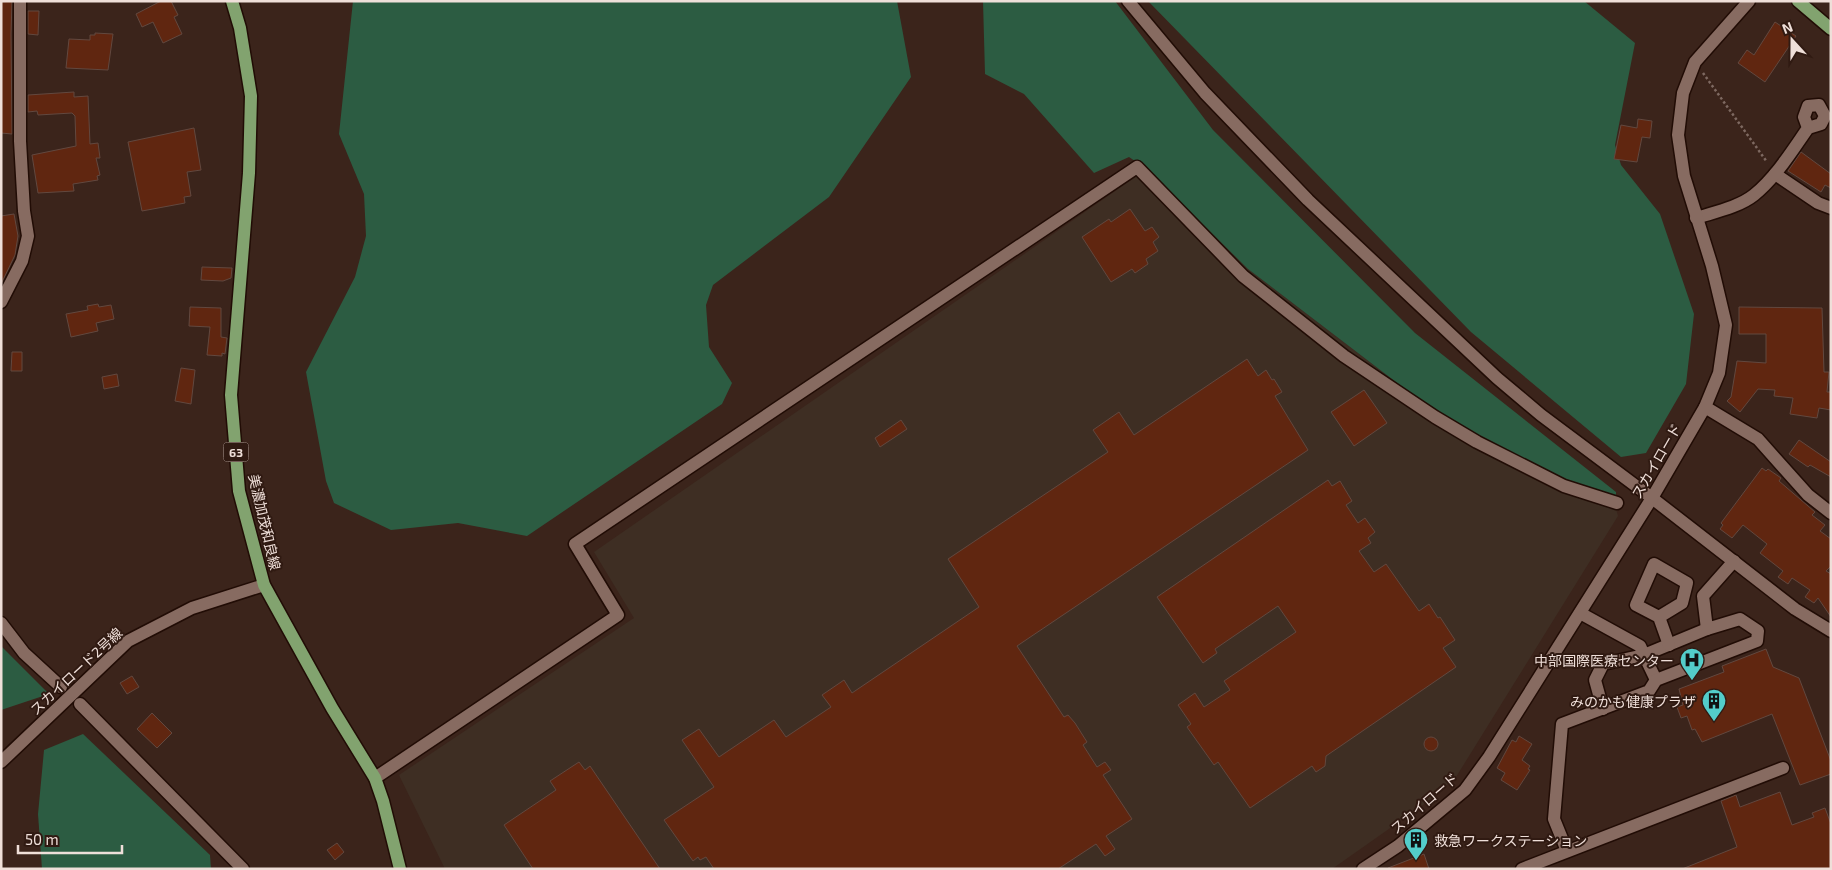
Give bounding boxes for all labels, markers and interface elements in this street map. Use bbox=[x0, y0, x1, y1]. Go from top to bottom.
north arrow bbox=[1767, 15, 1817, 65]
text: N bbox=[1779, 18, 1795, 37]
street label: スカイロード bbox=[1628, 420, 1684, 502]
road number: 63 bbox=[224, 442, 248, 462]
street label: 美濃加茂和良線 bbox=[246, 472, 284, 572]
street label: スカイロード2号線 bbox=[26, 624, 126, 718]
hospital icon: 中部国際医療センター bbox=[1679, 647, 1705, 681]
place label: 中部国際医療センター bbox=[1534, 652, 1674, 669]
building icon: みのかも健康プラザ bbox=[1701, 688, 1727, 722]
place label: みのかも健康プラザ bbox=[1570, 693, 1696, 710]
street label: スカイロード bbox=[1387, 769, 1461, 837]
scale bar bbox=[18, 822, 121, 854]
building icon: 救急ワークステーション bbox=[1403, 827, 1429, 861]
text: 50 m bbox=[25, 830, 59, 848]
place label: 救急ワークステーション bbox=[1434, 832, 1587, 849]

